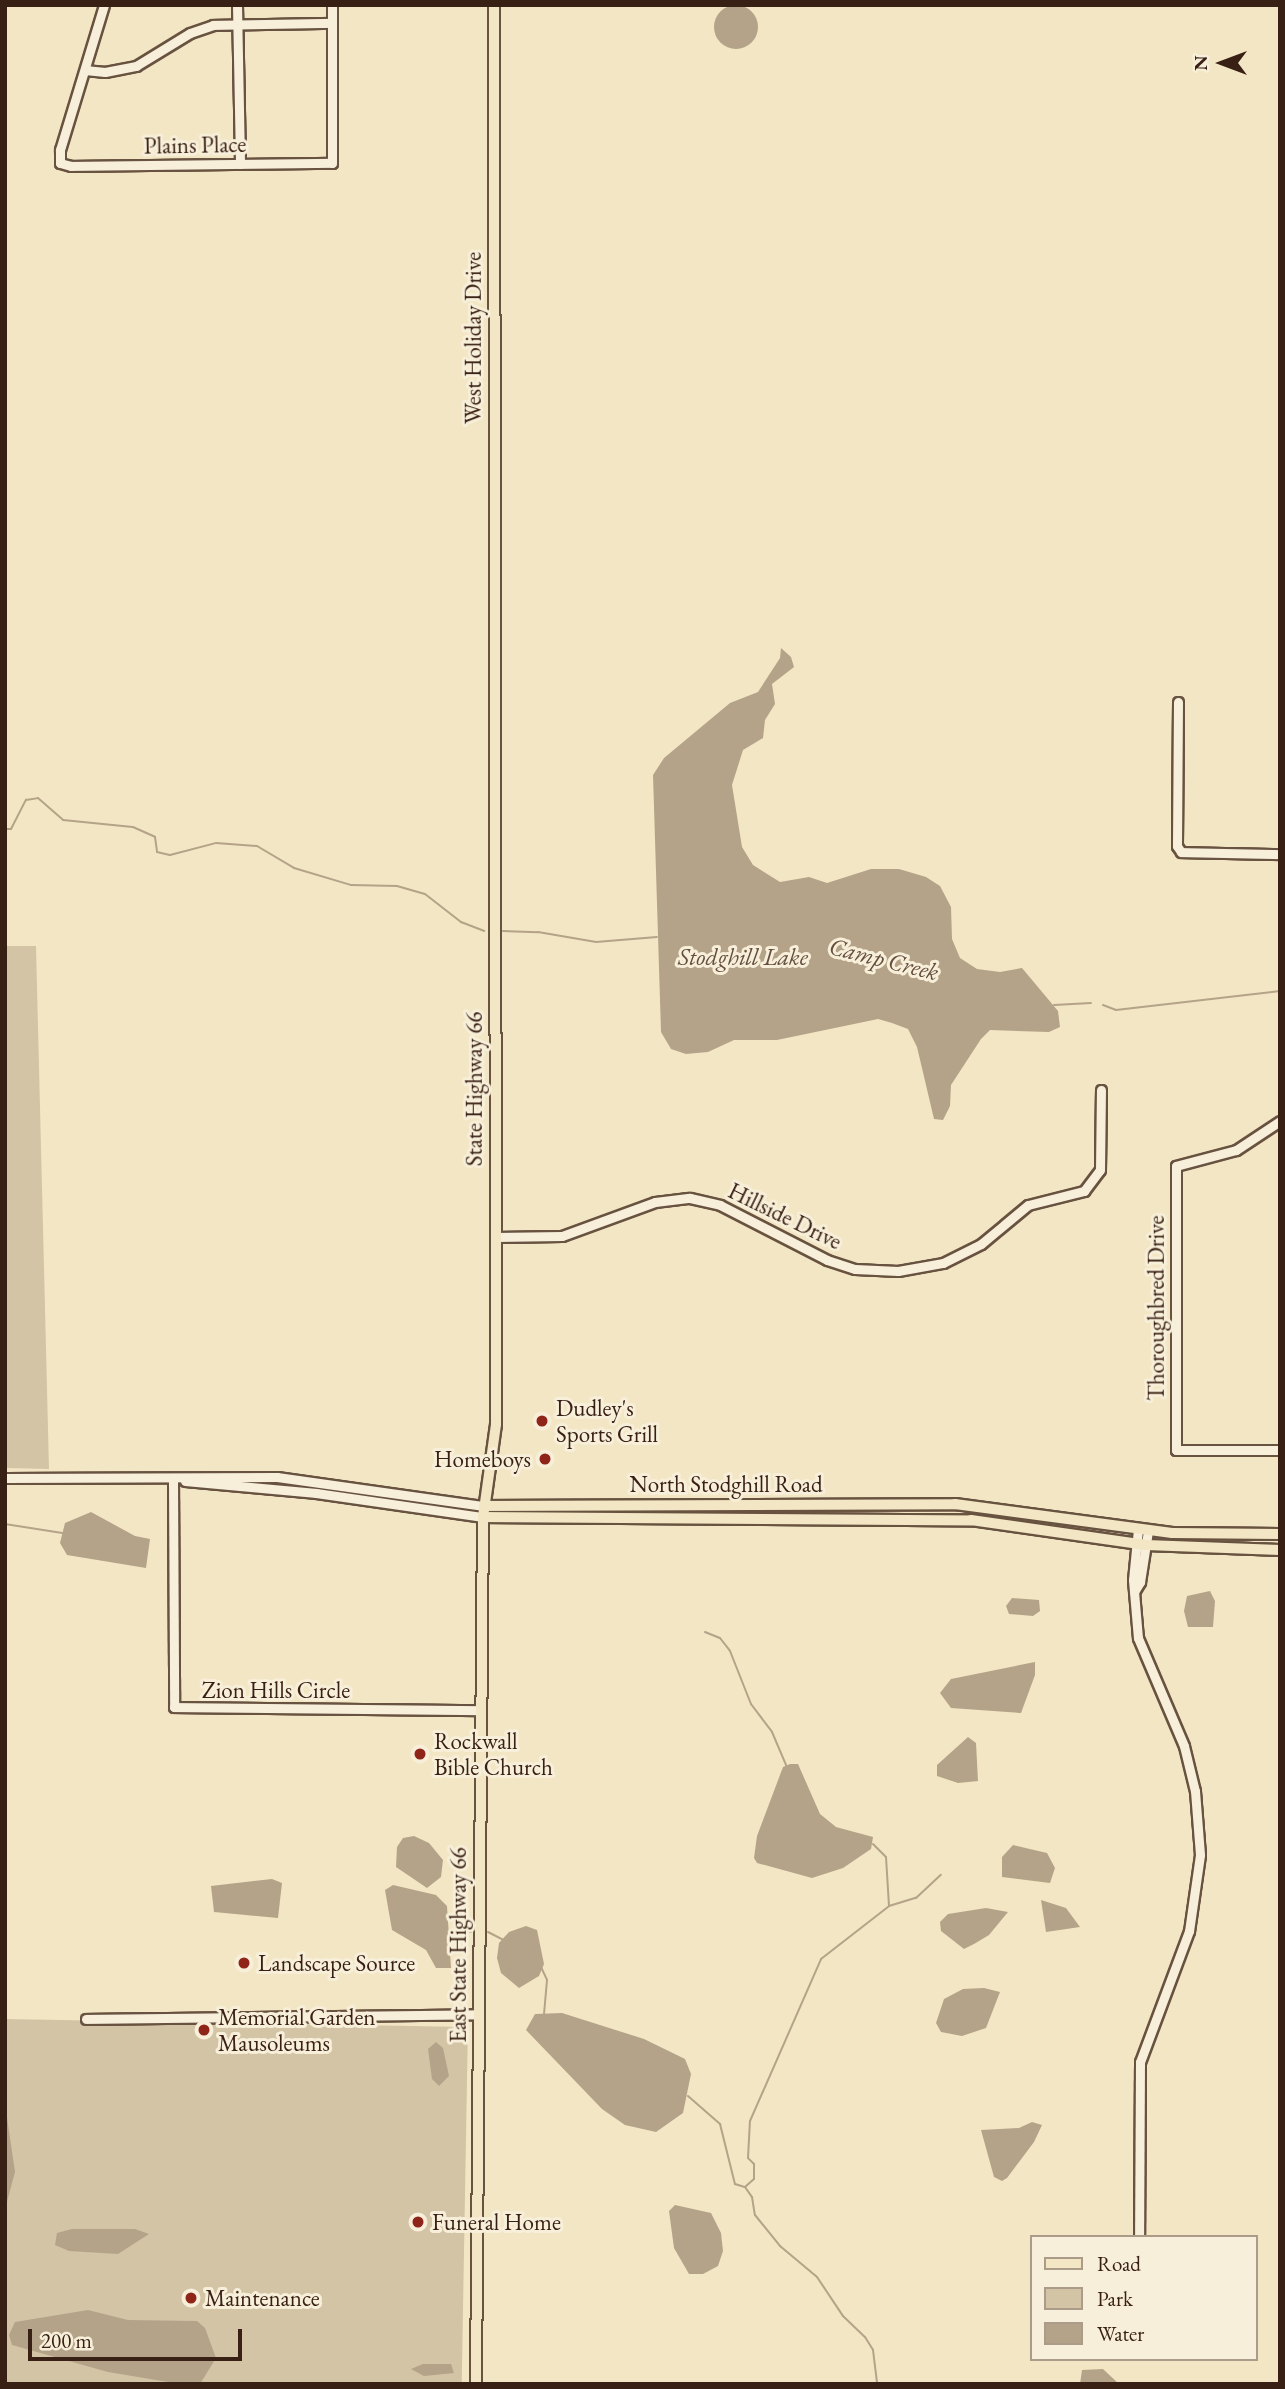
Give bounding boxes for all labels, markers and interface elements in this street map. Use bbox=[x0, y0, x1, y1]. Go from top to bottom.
north arrow bbox=[1187, 28, 1257, 98]
text: N bbox=[1188, 55, 1213, 71]
street label: Plains Place bbox=[144, 130, 246, 160]
street label: West Holiday Drive bbox=[459, 252, 487, 424]
water label: Camp Creek bbox=[826, 932, 942, 986]
water label: Stodghill Lake bbox=[678, 943, 808, 971]
street label: State Highway 66 bbox=[460, 1012, 488, 1166]
street label: Hillside Drive bbox=[724, 1177, 846, 1255]
street label: Thoroughbred Drive bbox=[1142, 1215, 1170, 1401]
place label: Dudley's Sports Grill bbox=[556, 1394, 658, 1448]
marker: Dudley's Sports Grill bbox=[534, 1413, 550, 1429]
place label: Homeboys bbox=[434, 1445, 531, 1473]
marker: Homeboys bbox=[537, 1451, 553, 1467]
street label: North Stodghill Road bbox=[629, 1470, 823, 1498]
street label: Zion Hills Circle bbox=[202, 1676, 350, 1704]
place label: Rockwall Bible Church bbox=[434, 1727, 553, 1781]
marker: Rockwall Bible Church bbox=[412, 1746, 428, 1762]
street label: East State Highway 66 bbox=[444, 1847, 472, 2043]
place label: Landscape Source bbox=[258, 1949, 415, 1977]
marker: Landscape Source bbox=[236, 1955, 252, 1971]
place label: Memorial Garden Mausoleums bbox=[218, 2003, 376, 2057]
marker: Memorial Garden Mausoleums bbox=[196, 2022, 212, 2038]
place label: Funeral Home bbox=[432, 2208, 561, 2236]
marker: Funeral Home bbox=[410, 2214, 426, 2230]
legend bbox=[1030, 2235, 1257, 2361]
text: Road bbox=[1097, 2250, 1141, 2277]
place label: Maintenance bbox=[205, 2284, 320, 2312]
text: Park bbox=[1097, 2285, 1133, 2312]
marker: Maintenance bbox=[183, 2290, 199, 2306]
scale bar bbox=[32, 2316, 245, 2360]
text: Water bbox=[1097, 2320, 1144, 2347]
text: 200 m bbox=[41, 2327, 92, 2354]

